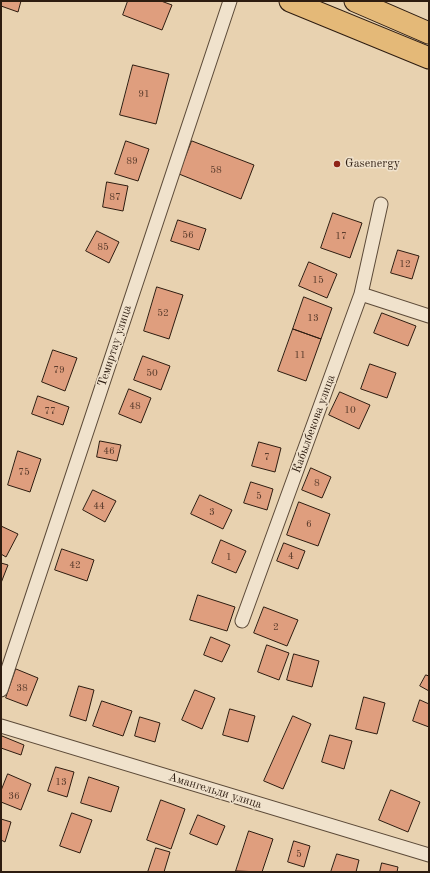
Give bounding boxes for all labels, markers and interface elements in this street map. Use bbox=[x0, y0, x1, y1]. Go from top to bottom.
house number: 91 bbox=[138, 88, 150, 100]
house number: 89 bbox=[126, 155, 138, 167]
place label: Gasenergy bbox=[345, 157, 400, 171]
marker: Gasenergy bbox=[332, 159, 342, 169]
house number: 58 bbox=[210, 164, 222, 176]
house number: 87 bbox=[109, 191, 121, 203]
house number: 56 bbox=[182, 229, 194, 241]
house number: 17 bbox=[335, 230, 347, 242]
house number: 85 bbox=[97, 241, 109, 253]
house number: 12 bbox=[399, 258, 411, 270]
house number: 15 bbox=[312, 274, 324, 286]
street label: Темиртау улица bbox=[95, 303, 135, 389]
house number: 52 bbox=[157, 307, 169, 319]
house number: 13 bbox=[307, 312, 319, 324]
house number: 11 bbox=[294, 349, 306, 361]
house number: 79 bbox=[53, 364, 65, 376]
house number: 50 bbox=[146, 367, 158, 379]
street label: Кабылбекова улица bbox=[289, 373, 339, 475]
house number: 48 bbox=[129, 400, 141, 412]
house number: 10 bbox=[344, 404, 356, 416]
house number: 77 bbox=[44, 405, 56, 417]
house number: 46 bbox=[103, 445, 115, 457]
house number: 7 bbox=[264, 451, 270, 463]
house number: 75 bbox=[18, 466, 30, 478]
house number: 8 bbox=[314, 477, 320, 489]
house number: 5 bbox=[256, 490, 262, 502]
house number: 44 bbox=[93, 500, 105, 512]
house number: 3 bbox=[209, 506, 215, 518]
house number: 6 bbox=[306, 518, 312, 530]
house number: 4 bbox=[288, 550, 294, 562]
house number: 1 bbox=[226, 551, 232, 563]
house number: 42 bbox=[69, 559, 81, 571]
house number: 2 bbox=[273, 621, 279, 633]
house number: 38 bbox=[16, 682, 28, 694]
street label: Амангельди улица bbox=[167, 770, 263, 812]
house number: 13 bbox=[55, 776, 67, 788]
house number: 36 bbox=[8, 790, 20, 802]
house number: 5 bbox=[296, 848, 302, 860]

